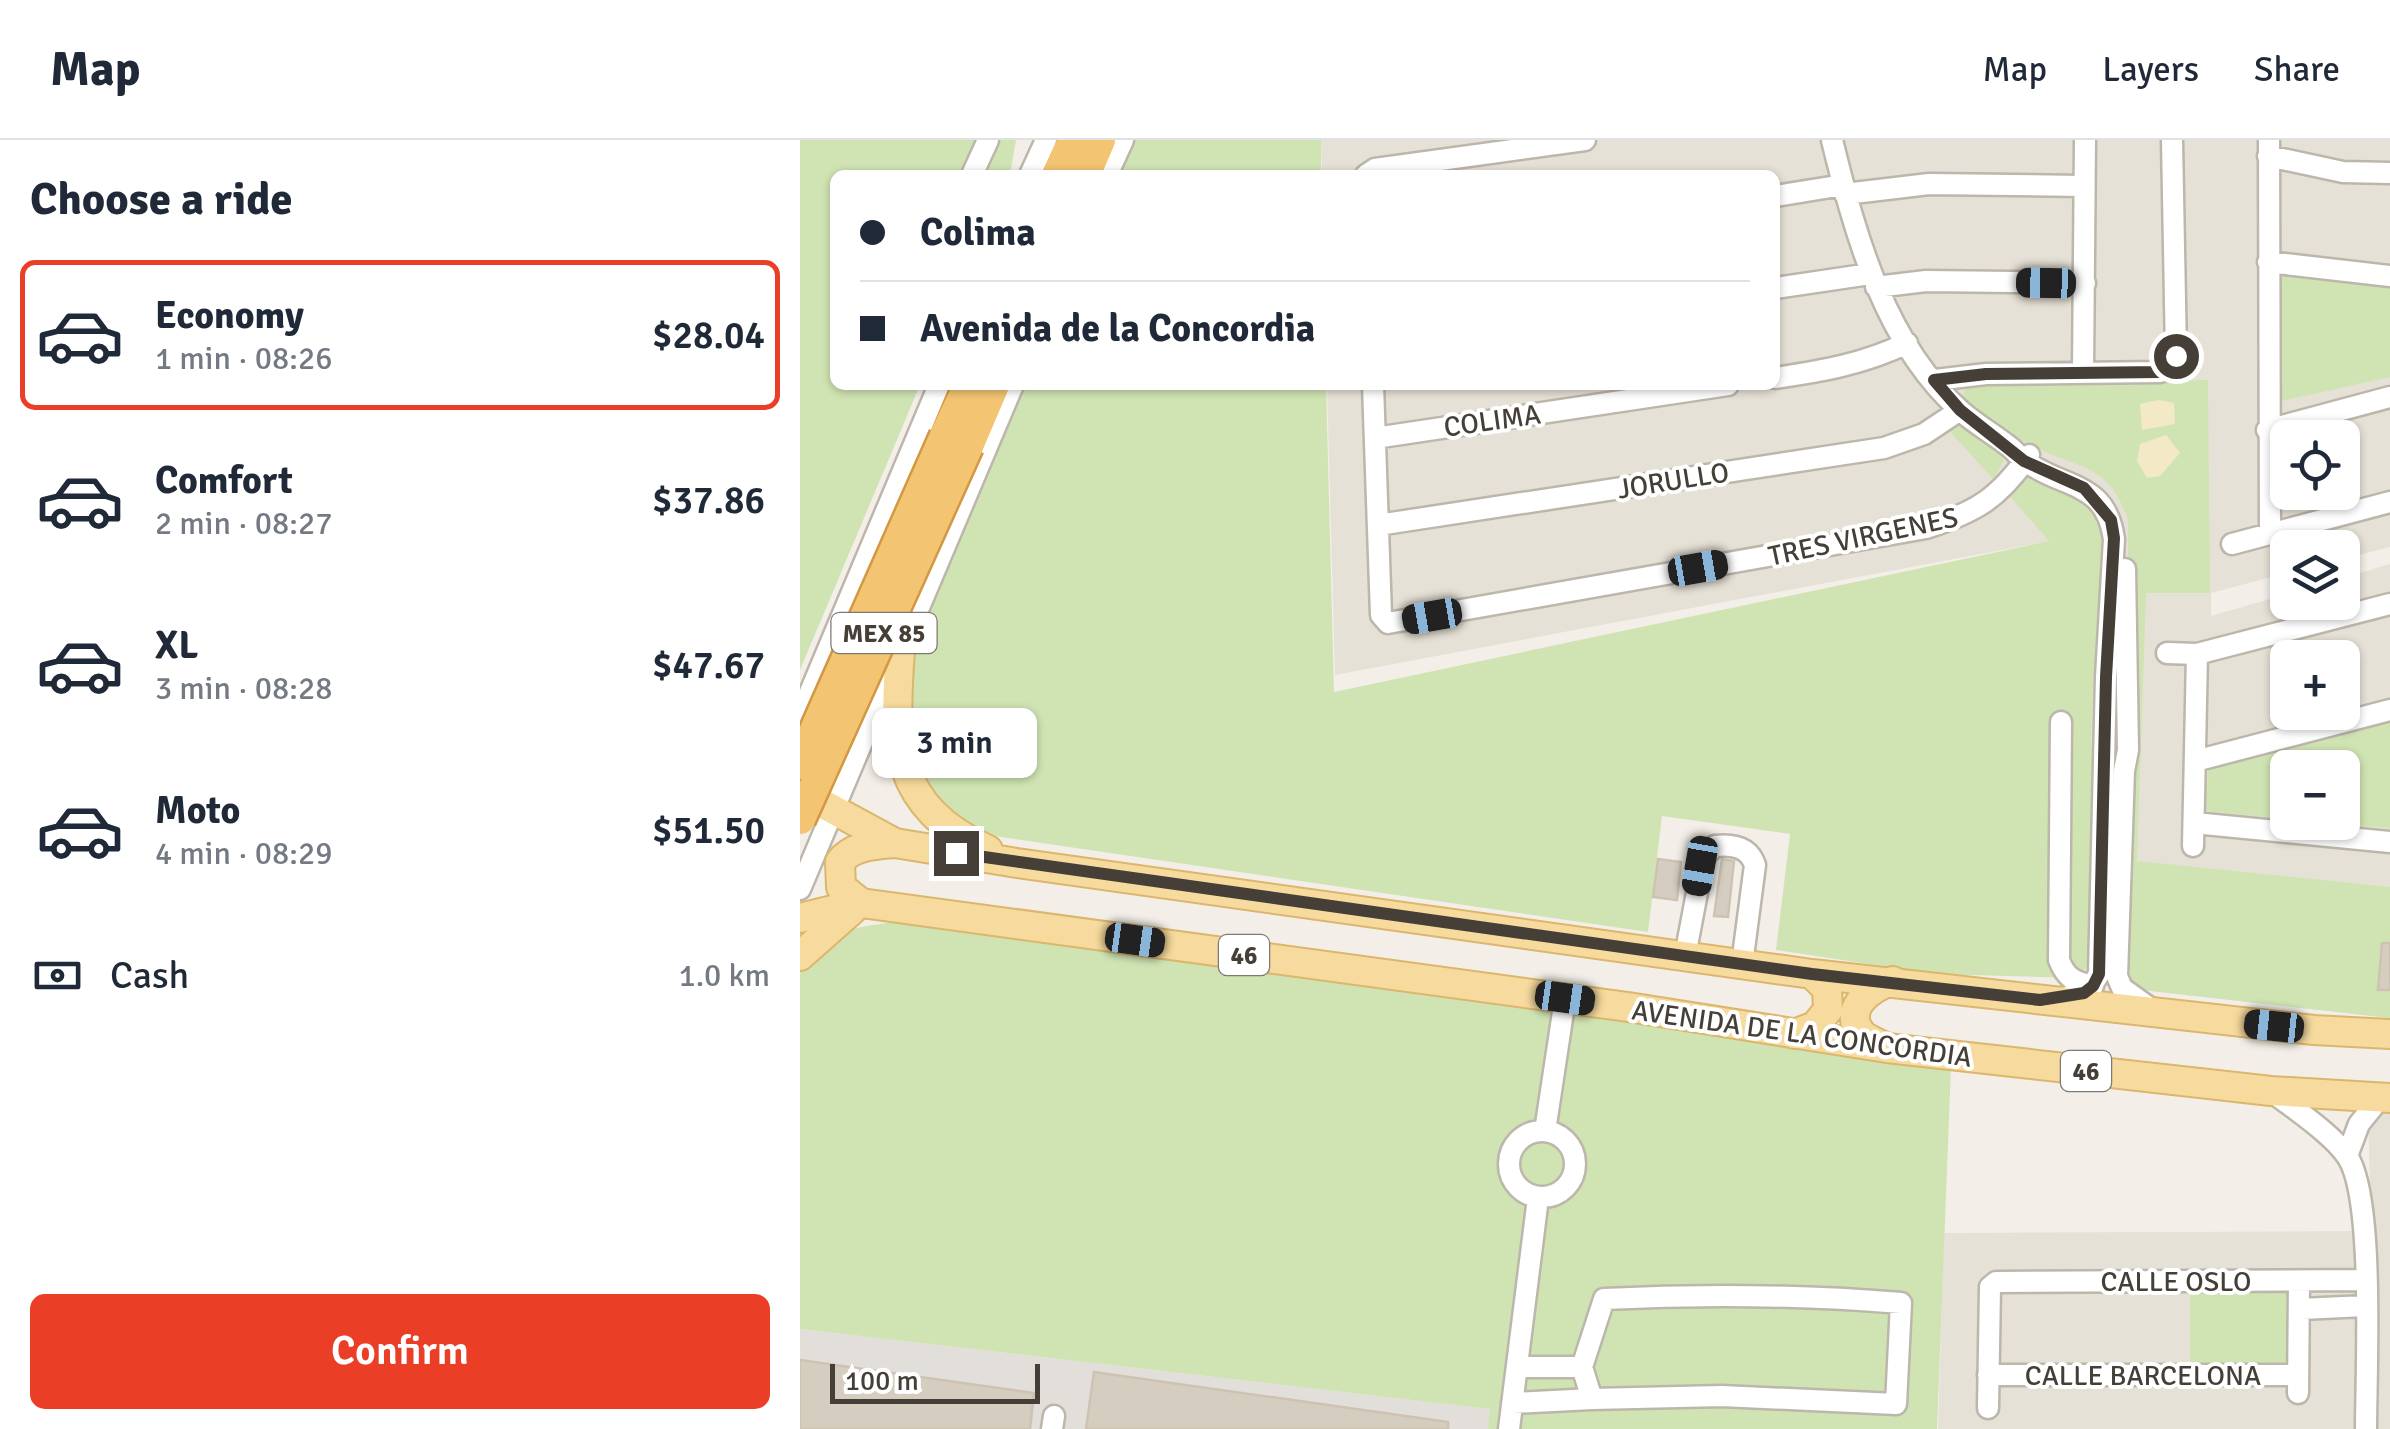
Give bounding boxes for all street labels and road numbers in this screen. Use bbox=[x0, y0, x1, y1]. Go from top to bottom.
street label: COLIMA bbox=[1442, 397, 1543, 445]
street label: JORULLO bbox=[1615, 455, 1731, 507]
street label: TRES VIRGENES bbox=[1765, 500, 1961, 574]
road number: MEX 85 bbox=[832, 613, 936, 653]
road number: 46 bbox=[1219, 935, 1269, 975]
street label: AVENIDA DE LA CONCORDIA bbox=[1630, 993, 1974, 1075]
road number: 46 bbox=[2061, 1051, 2111, 1091]
street label: CALLE OSLO bbox=[2101, 1265, 2251, 1299]
street label: CALLE BARCELONA bbox=[2025, 1359, 2261, 1393]

